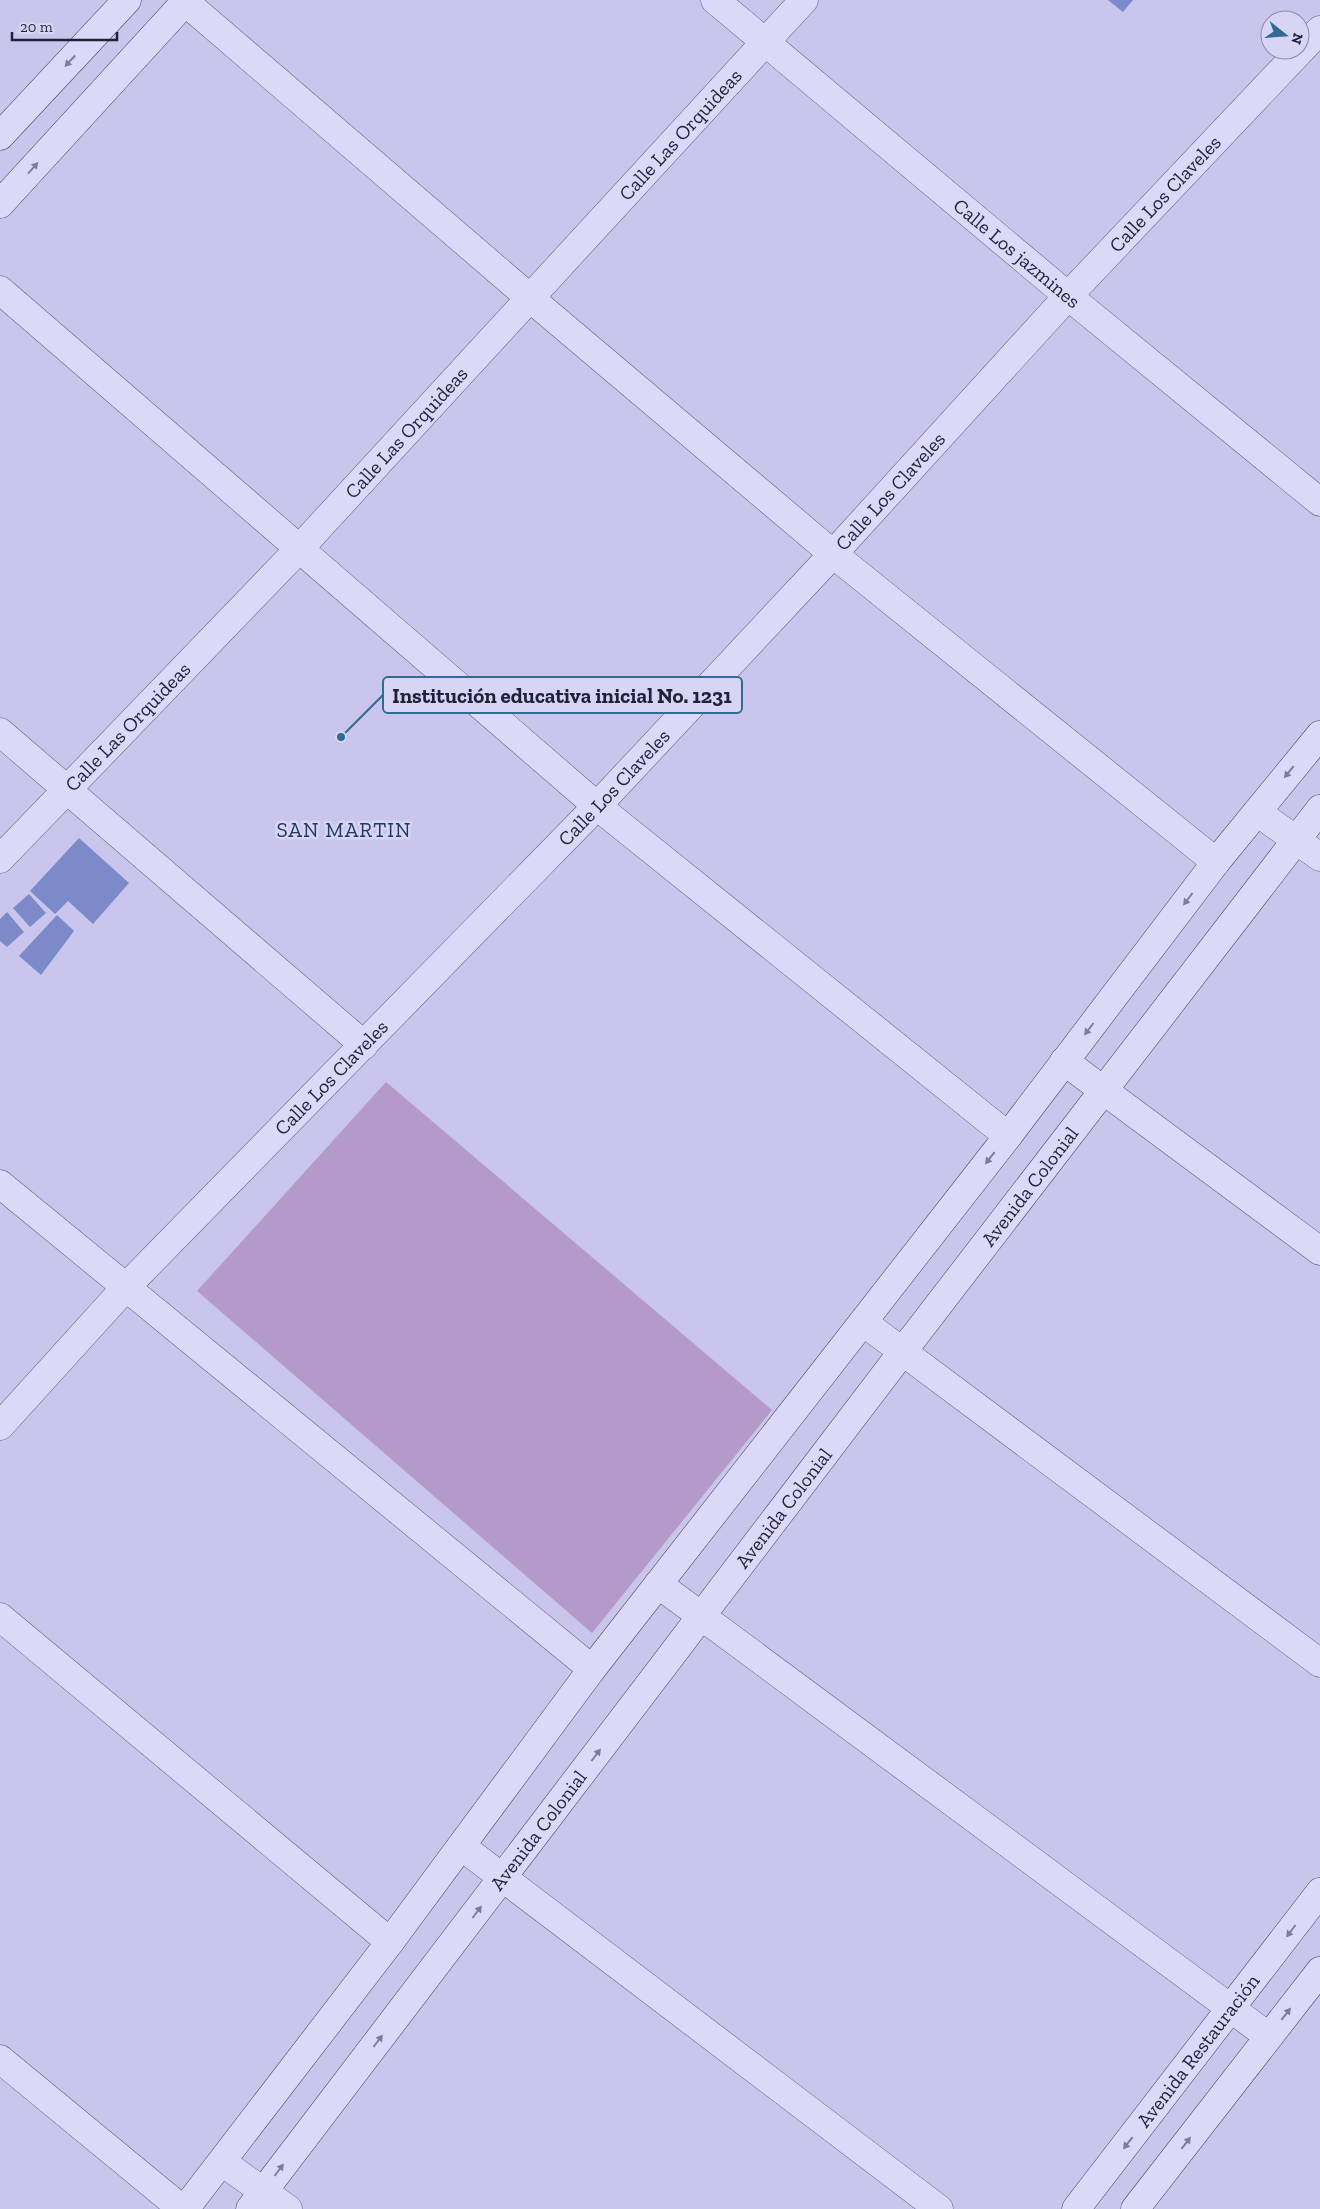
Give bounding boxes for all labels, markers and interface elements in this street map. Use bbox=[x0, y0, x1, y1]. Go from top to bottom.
scale bar bbox=[12, 10, 118, 42]
north arrow bbox=[1260, 10, 1310, 60]
text: 20 m bbox=[20, 18, 53, 36]
text: N bbox=[1287, 31, 1307, 47]
one-way arrow bbox=[64, 55, 76, 67]
street label: Calle Las Orquideas bbox=[614, 64, 747, 205]
street label: Calle Los Claveles bbox=[1104, 130, 1226, 257]
one-way arrow bbox=[27, 163, 39, 175]
street label: Calle Los jazmines bbox=[949, 193, 1085, 313]
street label: Calle Las Orquideas bbox=[340, 362, 473, 503]
street label: Calle Los Claveles bbox=[830, 427, 950, 555]
street label: Calle Las Orquideas bbox=[60, 657, 196, 796]
callout: Institución educativa inicial No. 1231 bbox=[383, 677, 742, 713]
text: Institución educativa inicial No. 1231 bbox=[392, 683, 732, 708]
street label: Calle Los Claveles bbox=[553, 724, 675, 851]
one-way arrow bbox=[1284, 766, 1295, 779]
district label: SAN MARTIN bbox=[277, 817, 411, 842]
one-way arrow bbox=[1182, 892, 1193, 905]
street label: Calle Los Claveles bbox=[270, 1015, 393, 1140]
one-way arrow bbox=[1084, 1022, 1094, 1035]
street label: Avenida Colonial bbox=[976, 1122, 1083, 1251]
one-way arrow bbox=[985, 1151, 996, 1164]
street label: Avenida Colonial bbox=[730, 1443, 837, 1573]
one-way arrow bbox=[591, 1748, 601, 1762]
street label: Avenida Colonial bbox=[485, 1765, 592, 1895]
one-way arrow bbox=[471, 1906, 482, 1919]
one-way arrow bbox=[1285, 1924, 1296, 1937]
street label: Avenida Restauración bbox=[1131, 1969, 1265, 2132]
one-way arrow bbox=[1280, 2008, 1291, 2021]
one-way arrow bbox=[373, 2035, 384, 2048]
one-way arrow bbox=[1122, 2136, 1133, 2149]
one-way arrow bbox=[1181, 2137, 1192, 2150]
one-way arrow bbox=[274, 2164, 285, 2177]

